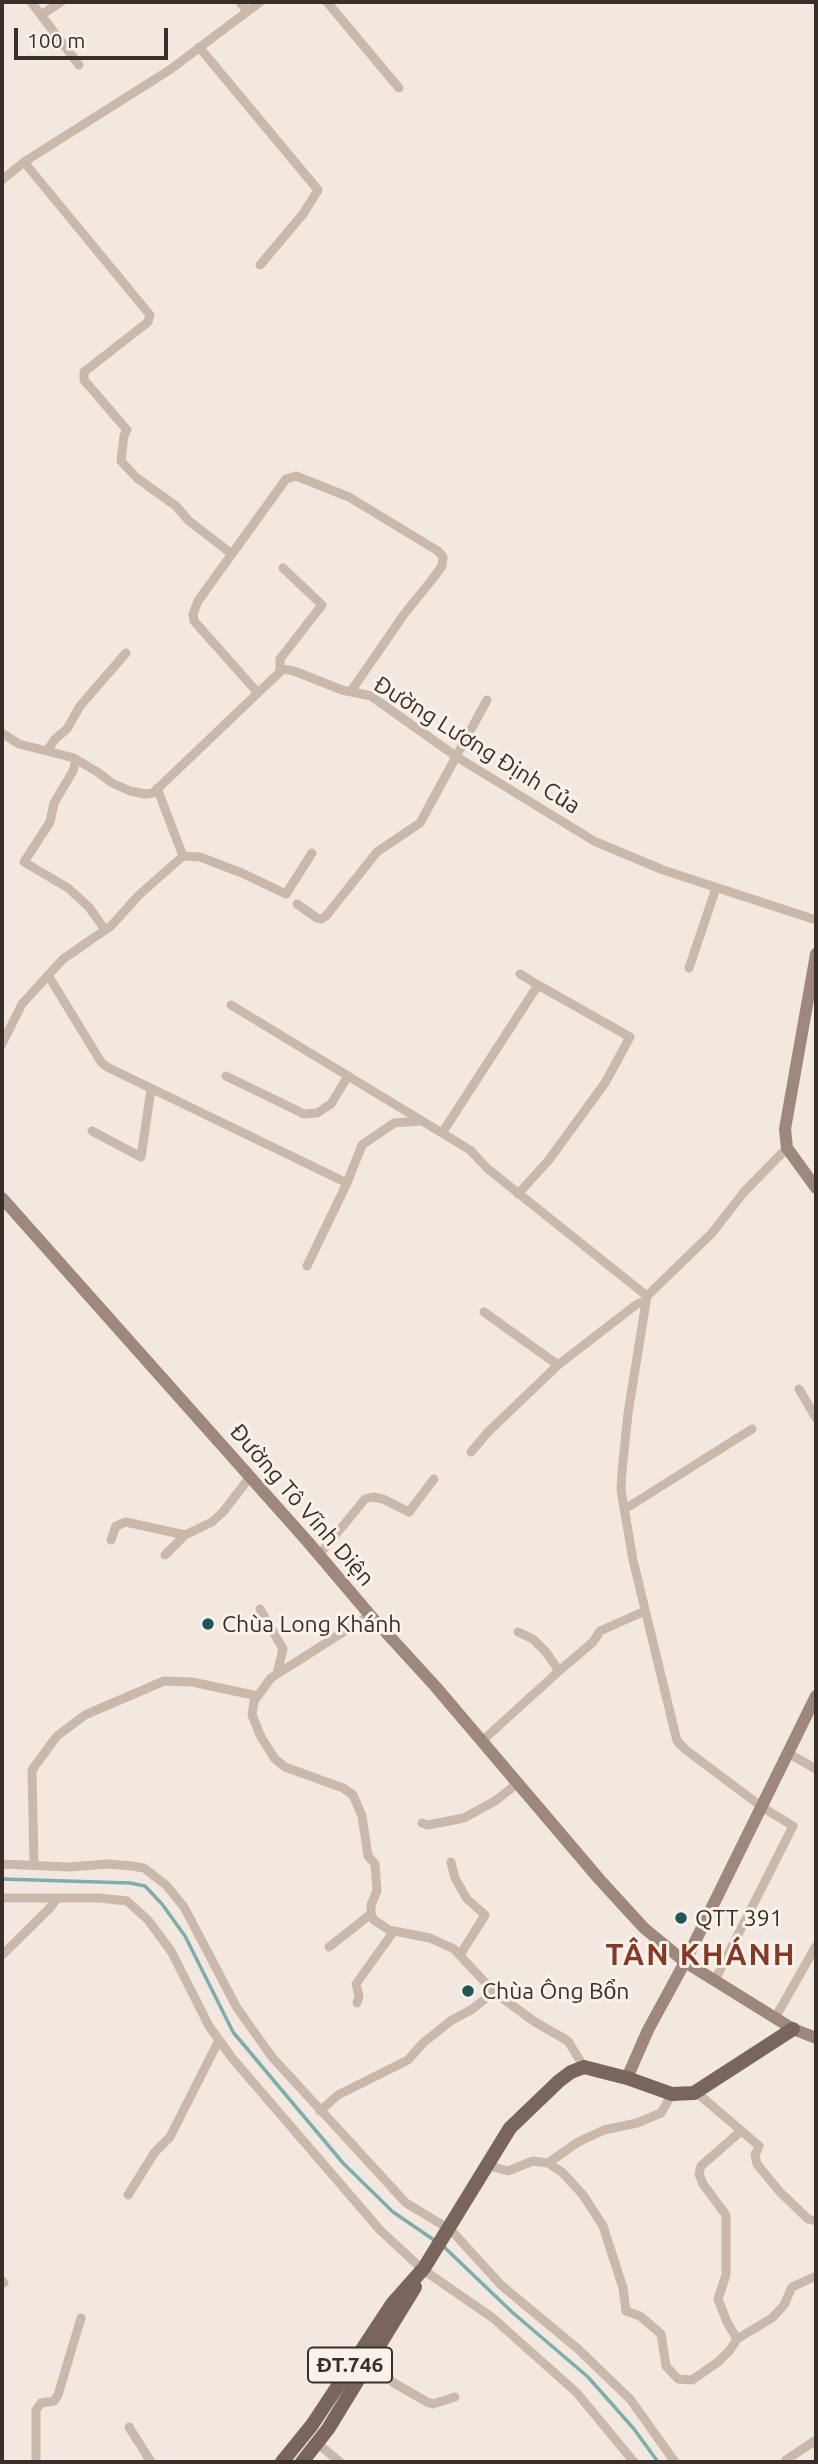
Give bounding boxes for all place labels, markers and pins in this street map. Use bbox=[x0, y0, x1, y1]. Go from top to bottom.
place label: Chùa Long Khánh bbox=[222, 1610, 401, 1638]
marker: Chùa Long Khánh bbox=[200, 1616, 216, 1632]
place label: QTT 391 bbox=[695, 1904, 783, 1932]
marker: QTT 391 bbox=[673, 1910, 689, 1926]
place label: Chùa Ông Bổn bbox=[482, 1977, 629, 2005]
marker: Chùa Ông Bổn bbox=[460, 1983, 476, 1999]

